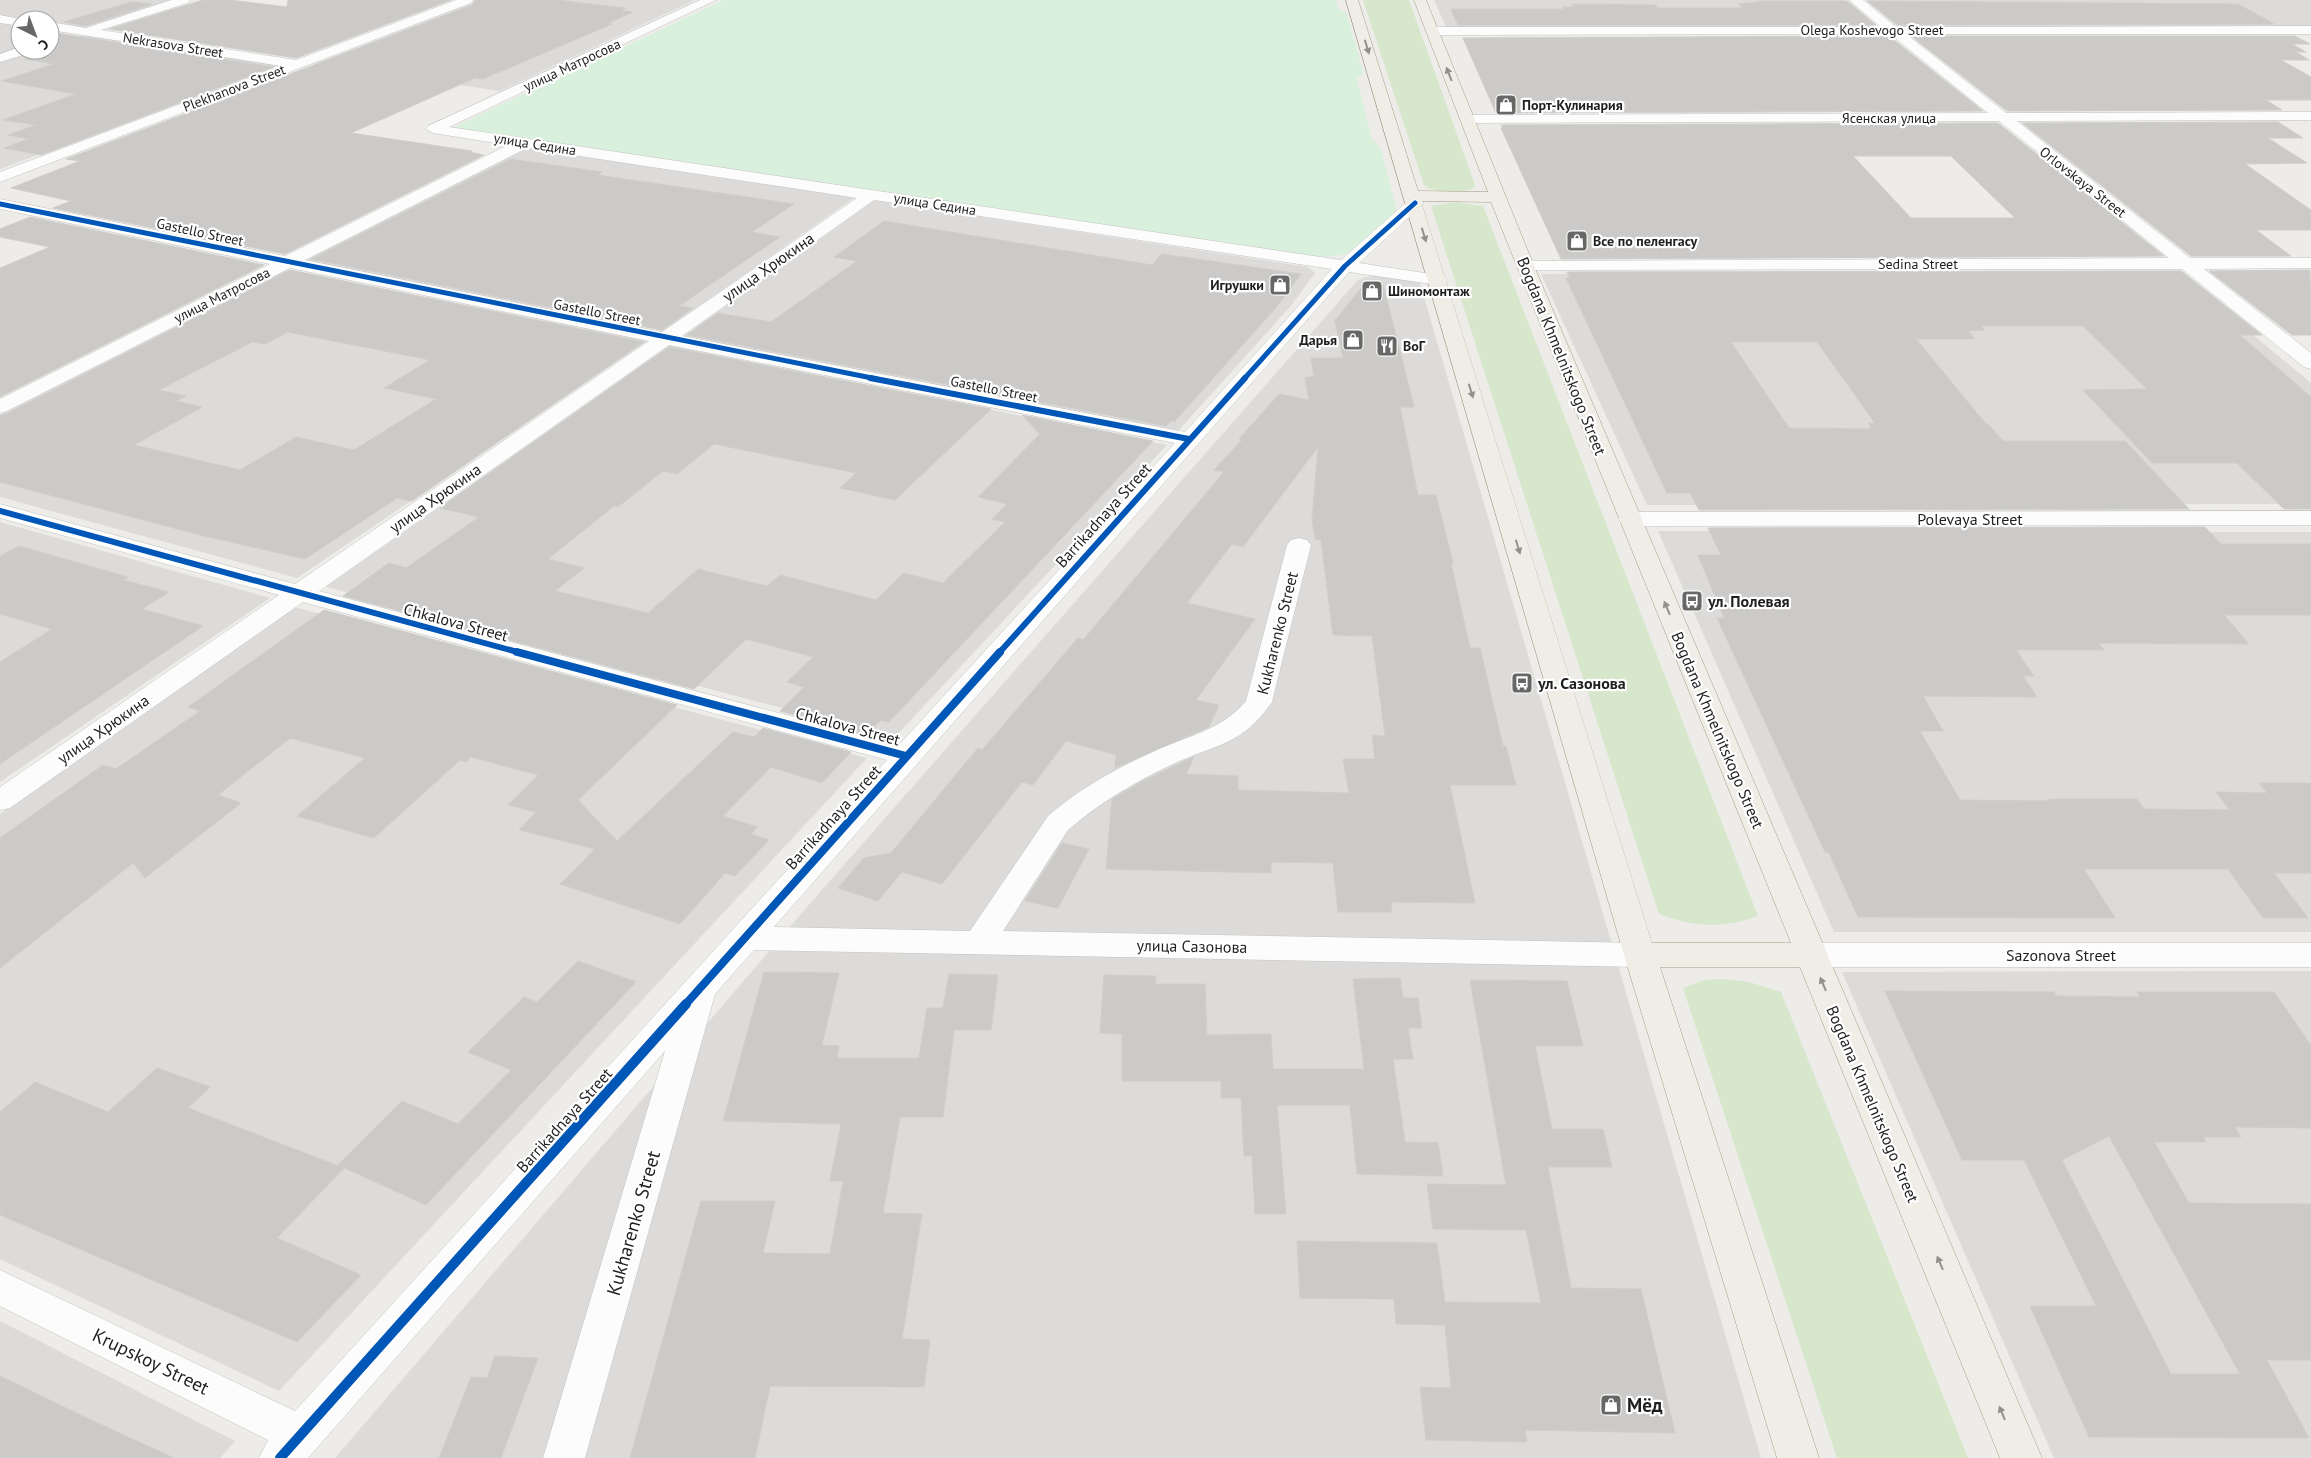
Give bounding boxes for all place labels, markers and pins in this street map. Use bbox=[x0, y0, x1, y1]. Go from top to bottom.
shop icon: Порт-Кулинария bbox=[1494, 93, 1518, 117]
place label: Порт-Кулинария bbox=[1522, 96, 1623, 114]
shop icon: Все по пеленгасу bbox=[1565, 229, 1589, 253]
place label: Все по пеленгасу bbox=[1593, 232, 1697, 250]
shop icon: Игрушки bbox=[1268, 273, 1292, 297]
place label: Игрушки bbox=[1210, 276, 1264, 294]
shop icon: Шиномонтаж bbox=[1360, 279, 1384, 303]
place label: Шиномонтаж bbox=[1388, 282, 1470, 300]
shop icon: Дарья bbox=[1341, 328, 1365, 352]
place label: Дарья bbox=[1299, 331, 1337, 349]
restaurant icon: ВоГ bbox=[1375, 334, 1399, 358]
place label: ВоГ bbox=[1403, 337, 1426, 355]
bus stop icon: ул. Полевая bbox=[1680, 589, 1704, 613]
place label: ул. Полевая bbox=[1707, 591, 1790, 611]
bus stop icon: ул. Сазонова bbox=[1510, 671, 1534, 695]
place label: ул. Сазонова bbox=[1537, 673, 1626, 693]
shop icon: Мёд bbox=[1599, 1393, 1623, 1417]
place label: Мёд bbox=[1627, 1393, 1663, 1417]

